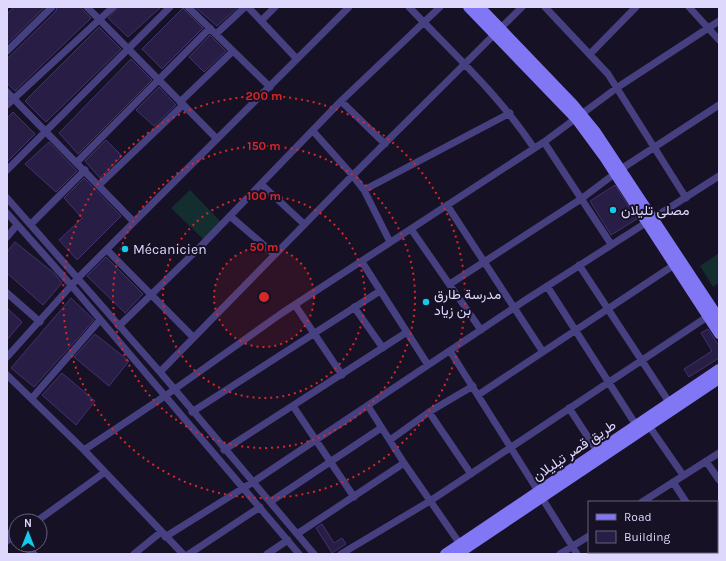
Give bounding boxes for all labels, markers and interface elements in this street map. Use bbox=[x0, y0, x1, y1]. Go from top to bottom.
text: 200 m bbox=[246, 89, 282, 103]
text: 150 m bbox=[247, 139, 281, 153]
text: 100 m bbox=[247, 189, 281, 203]
place label: مصلى تليلان bbox=[621, 202, 689, 219]
marker: مصلى تليلان bbox=[608, 205, 618, 215]
text: 50 m bbox=[250, 240, 279, 254]
place label: Mécanicien bbox=[133, 241, 207, 258]
marker: Mécanicien bbox=[120, 244, 130, 254]
place label: مدرسة طارق بن زياد bbox=[434, 286, 501, 319]
centre of rings bbox=[257, 290, 271, 304]
marker: مدرسة طارق بن زياد bbox=[421, 297, 431, 307]
street label: طريق قصر تيليلان bbox=[529, 416, 619, 485]
legend bbox=[588, 501, 718, 553]
text: Road bbox=[624, 510, 652, 524]
north arrow bbox=[8, 513, 48, 553]
text: N bbox=[24, 517, 32, 530]
text: Building bbox=[624, 530, 671, 544]

